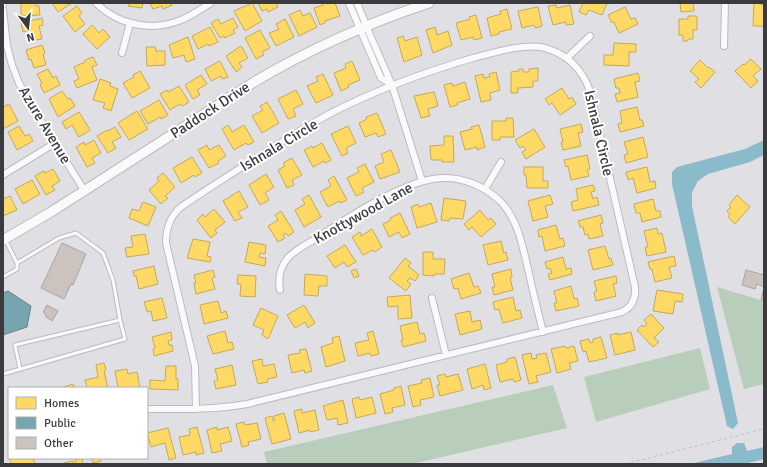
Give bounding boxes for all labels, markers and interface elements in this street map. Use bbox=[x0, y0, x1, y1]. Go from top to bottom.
north arrow bbox=[8, 8, 48, 48]
text: N bbox=[25, 30, 36, 44]
street label: Paddock Drive bbox=[167, 78, 253, 142]
street label: Azure Avenue bbox=[15, 83, 75, 167]
street label: Ishnala Circle bbox=[580, 88, 618, 178]
street label: Ishnala Circle bbox=[237, 115, 321, 175]
street label: Knottywood Lane bbox=[310, 178, 416, 248]
legend bbox=[8, 387, 148, 459]
text: Homes bbox=[44, 396, 79, 411]
text: Public bbox=[44, 416, 76, 431]
text: Other bbox=[44, 436, 74, 451]

